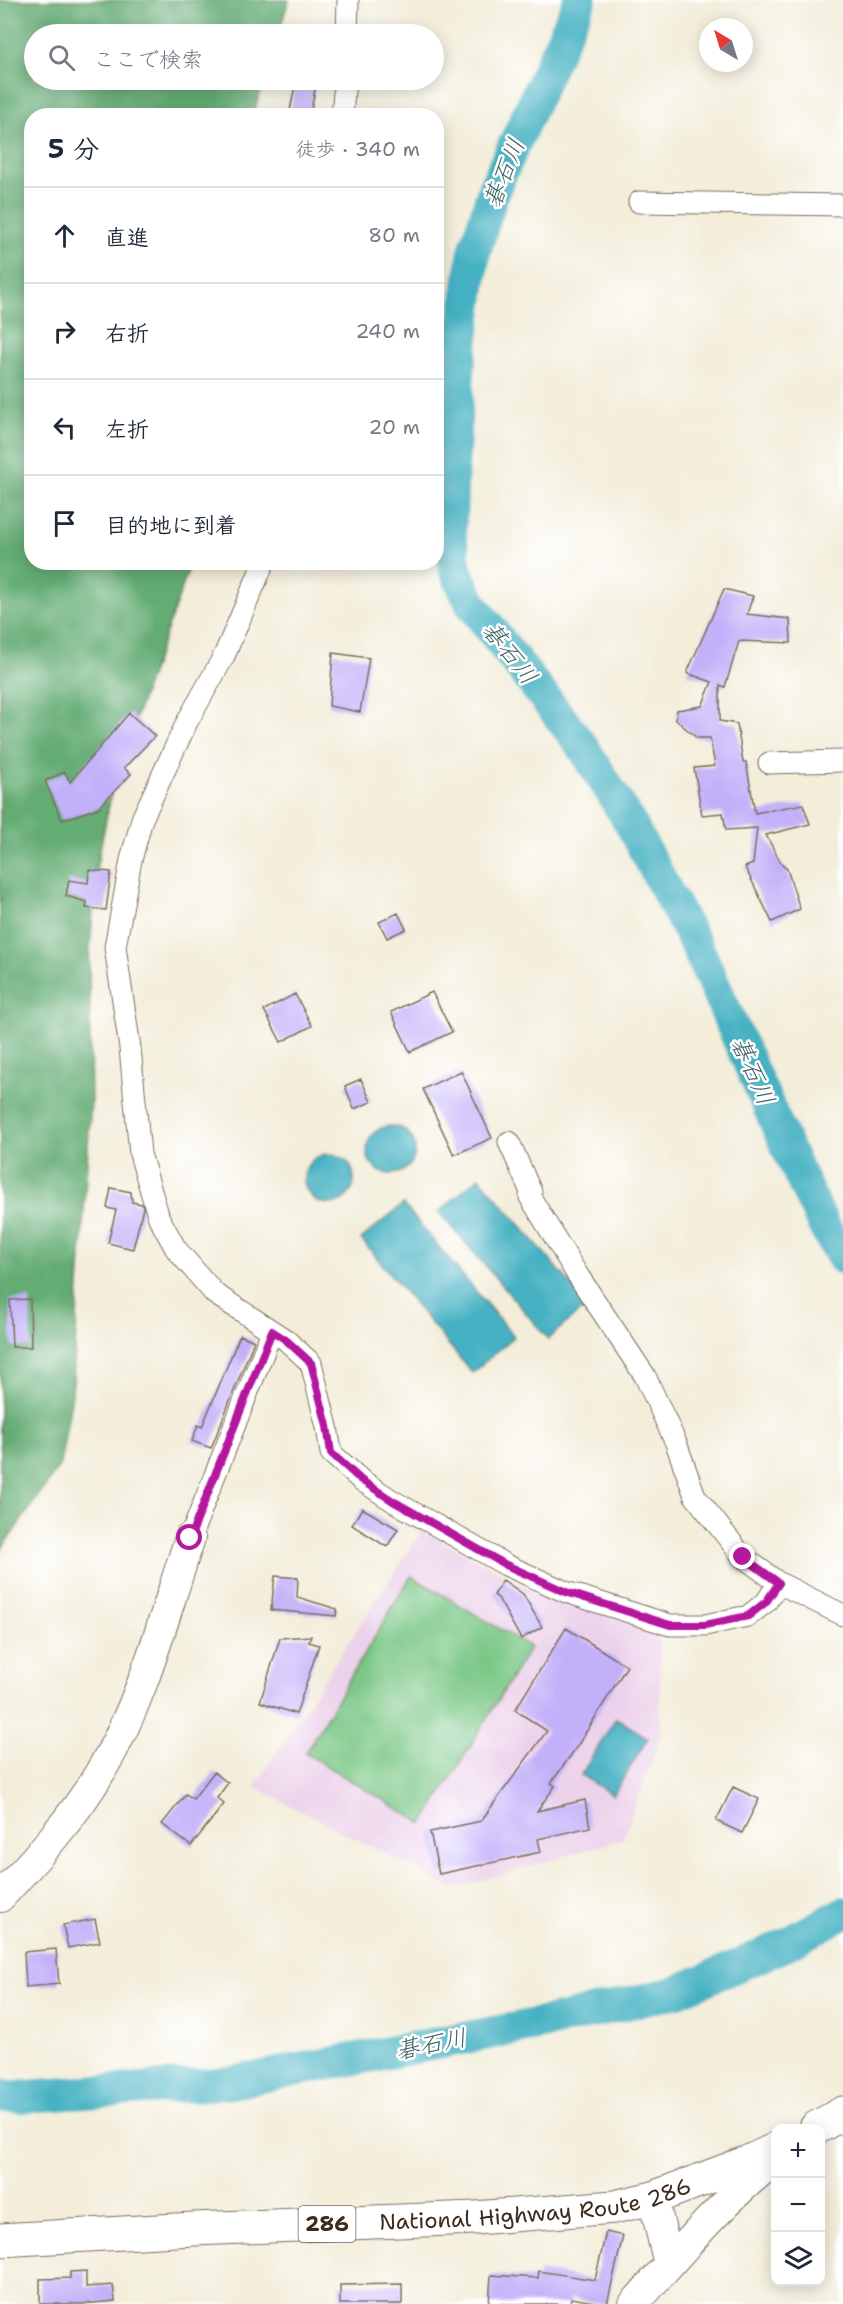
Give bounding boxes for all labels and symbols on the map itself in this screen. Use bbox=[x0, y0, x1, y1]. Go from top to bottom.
north arrow bbox=[699, 18, 753, 72]
water label: 碁石川 bbox=[476, 134, 532, 212]
water label: 碁石川 bbox=[475, 615, 545, 691]
water label: 碁石川 bbox=[724, 1032, 782, 1110]
route start bbox=[176, 1524, 202, 1550]
route end bbox=[729, 1543, 755, 1569]
water label: 碁石川 bbox=[393, 2021, 469, 2067]
street label: National Highway Route 286 bbox=[379, 2171, 695, 2236]
road number: 286 bbox=[298, 2206, 356, 2242]

